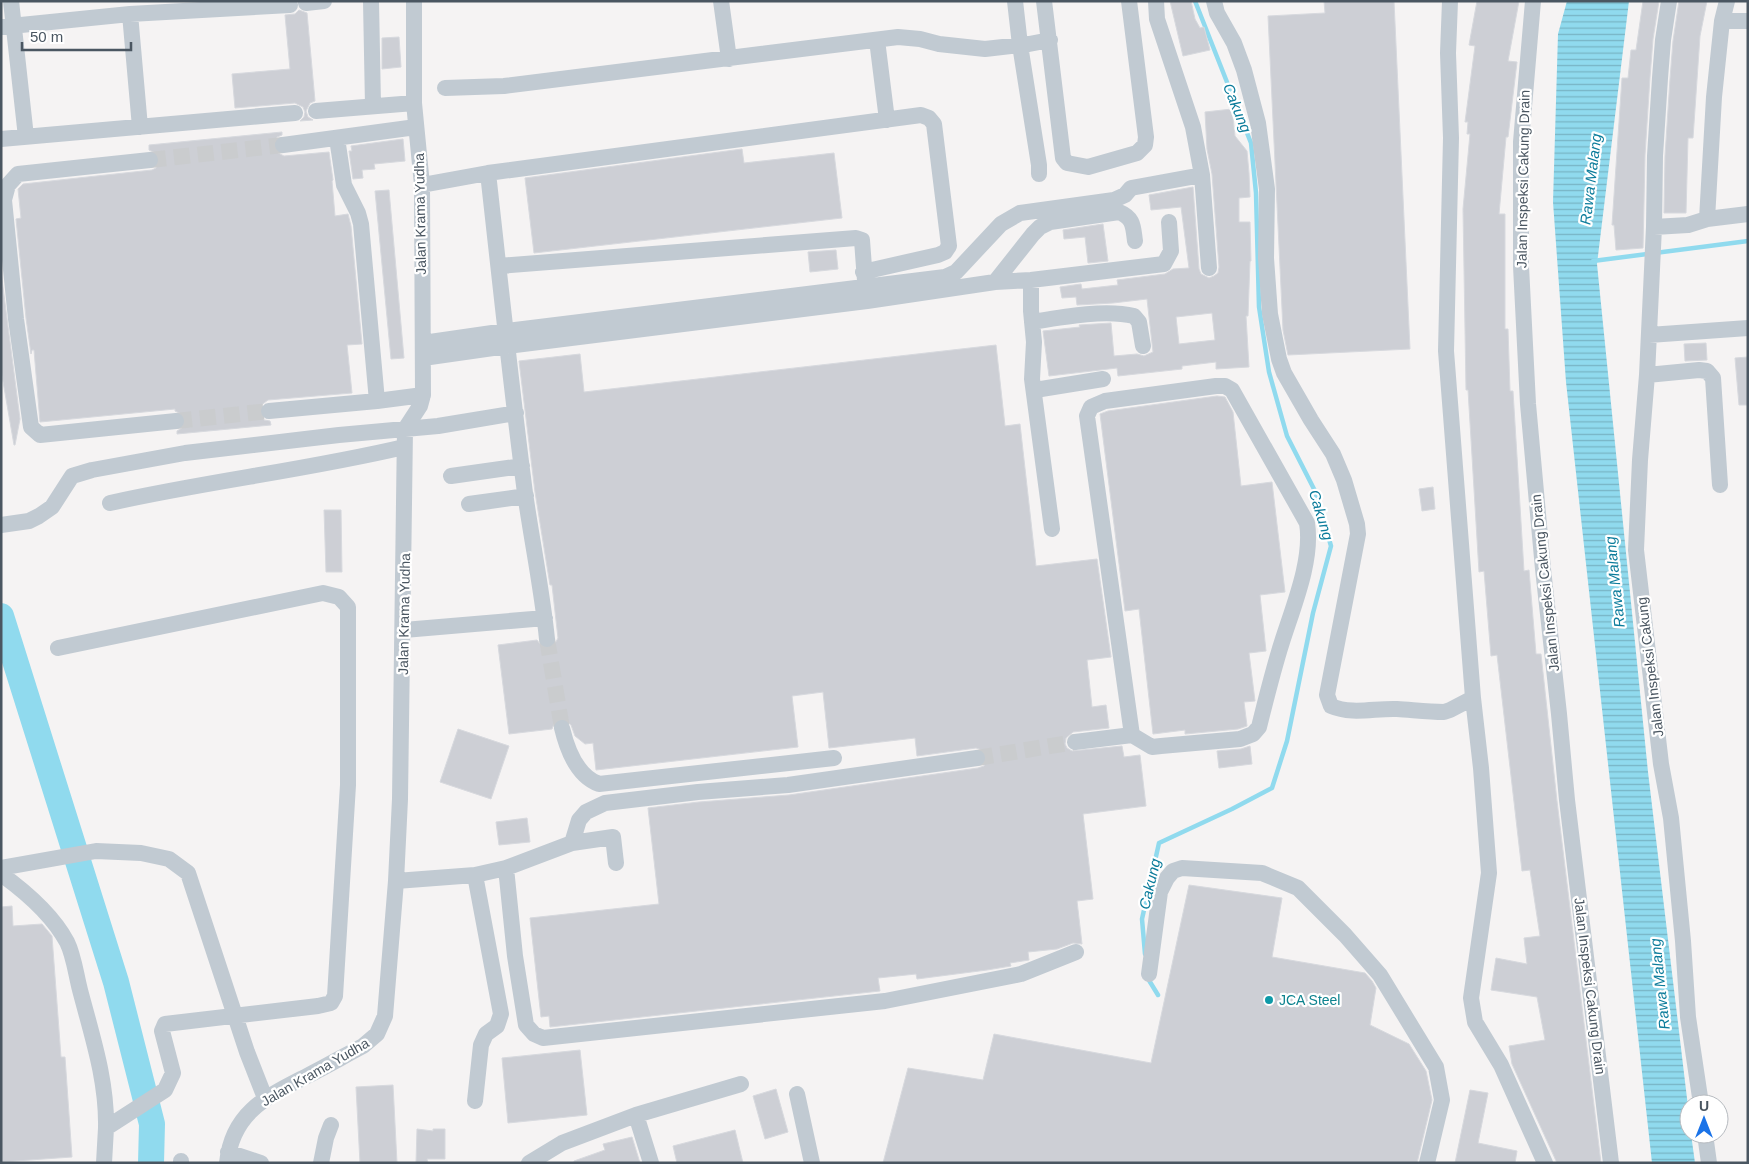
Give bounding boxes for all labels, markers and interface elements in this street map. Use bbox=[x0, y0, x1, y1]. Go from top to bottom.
scale bar bbox=[22, 20, 131, 52]
text: 50 m bbox=[30, 28, 63, 45]
water label: Cakung bbox=[1220, 81, 1255, 136]
street label: Jalan Inspeksi Cakung Drain bbox=[1513, 90, 1533, 268]
water label: Rawa Malang bbox=[1576, 132, 1605, 225]
street label: Jalan Krama Yudha bbox=[411, 153, 429, 275]
water label: Cakung bbox=[1306, 488, 1337, 543]
street label: Jalan Inspeksi Cakung Drain bbox=[1528, 494, 1562, 672]
water label: Rawa Malang bbox=[1601, 535, 1628, 629]
street label: Jalan Krama Yudha bbox=[395, 553, 413, 675]
street label: Jalan Inspeksi Cakung bbox=[1633, 596, 1667, 738]
water label: Cakung bbox=[1135, 856, 1164, 911]
street label: Jalan Inspeksi Cakung Drain bbox=[1571, 897, 1609, 1075]
water label: Rawa Malang bbox=[1646, 937, 1673, 1031]
place label: JCA Steel bbox=[1279, 992, 1340, 1008]
marker: JCA Steel bbox=[1263, 994, 1275, 1006]
street label: Jalan Krama Yudha bbox=[258, 1034, 372, 1109]
north arrow bbox=[1679, 1094, 1729, 1144]
text: U bbox=[1699, 1098, 1709, 1114]

